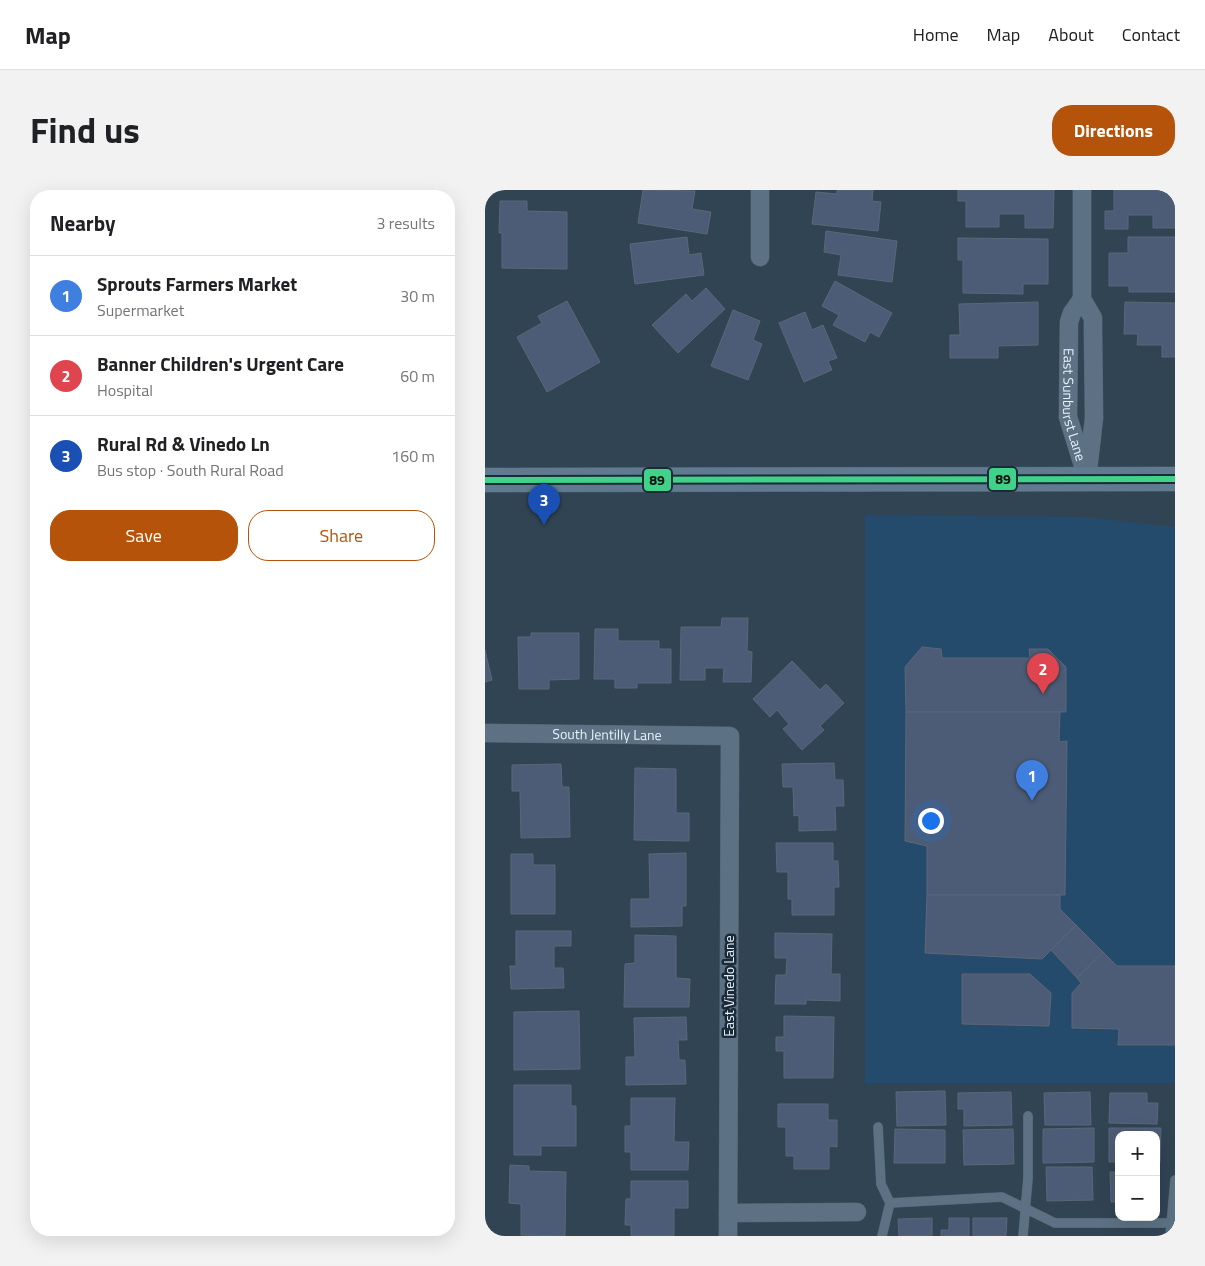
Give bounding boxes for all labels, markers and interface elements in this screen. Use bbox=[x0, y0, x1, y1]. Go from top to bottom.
text: Map bbox=[25, 17, 71, 53]
text: Home bbox=[913, 21, 959, 48]
text: Map bbox=[987, 21, 1020, 48]
text: About bbox=[1048, 21, 1094, 48]
text: Contact bbox=[1122, 21, 1180, 48]
text: Find us bbox=[30, 103, 140, 157]
button: Directions bbox=[1052, 105, 1175, 156]
text: Nearby bbox=[50, 207, 115, 239]
text: 3 results bbox=[376, 211, 435, 235]
text: Sprouts Farmers Market bbox=[97, 269, 297, 298]
text: 1 bbox=[62, 284, 70, 308]
text: 30 m bbox=[400, 284, 435, 308]
text: Supermarket bbox=[97, 298, 184, 322]
street label: East Sunburst Lane bbox=[1058, 348, 1092, 463]
text: Banner Children's Urgent Care bbox=[97, 349, 344, 378]
text: 2 bbox=[62, 364, 70, 388]
text: 60 m bbox=[400, 364, 435, 388]
text: Hospital bbox=[97, 378, 153, 402]
text: Rural Rd & Vinedo Ln bbox=[97, 429, 270, 458]
text: 3 bbox=[62, 444, 70, 468]
text: 160 m bbox=[391, 444, 435, 468]
text: Bus stop · South Rural Road bbox=[97, 458, 284, 482]
line badge: 89 bbox=[988, 467, 1017, 491]
line badge: 89 bbox=[643, 468, 672, 492]
text: 89 bbox=[995, 468, 1011, 489]
text: 89 bbox=[649, 469, 665, 490]
pin: 3 bbox=[528, 484, 560, 525]
button: Save bbox=[50, 510, 238, 561]
button: Share bbox=[248, 510, 435, 561]
pin: 2 bbox=[1027, 653, 1059, 694]
street label: South Jentilly Lane bbox=[552, 723, 662, 745]
pin: 1 bbox=[1016, 760, 1048, 801]
your location bbox=[918, 808, 944, 834]
street label: East Vinedo Lane bbox=[718, 935, 739, 1037]
map controls bbox=[1115, 1131, 1160, 1221]
button: + bbox=[1115, 1131, 1160, 1176]
button: − bbox=[1115, 1176, 1160, 1221]

